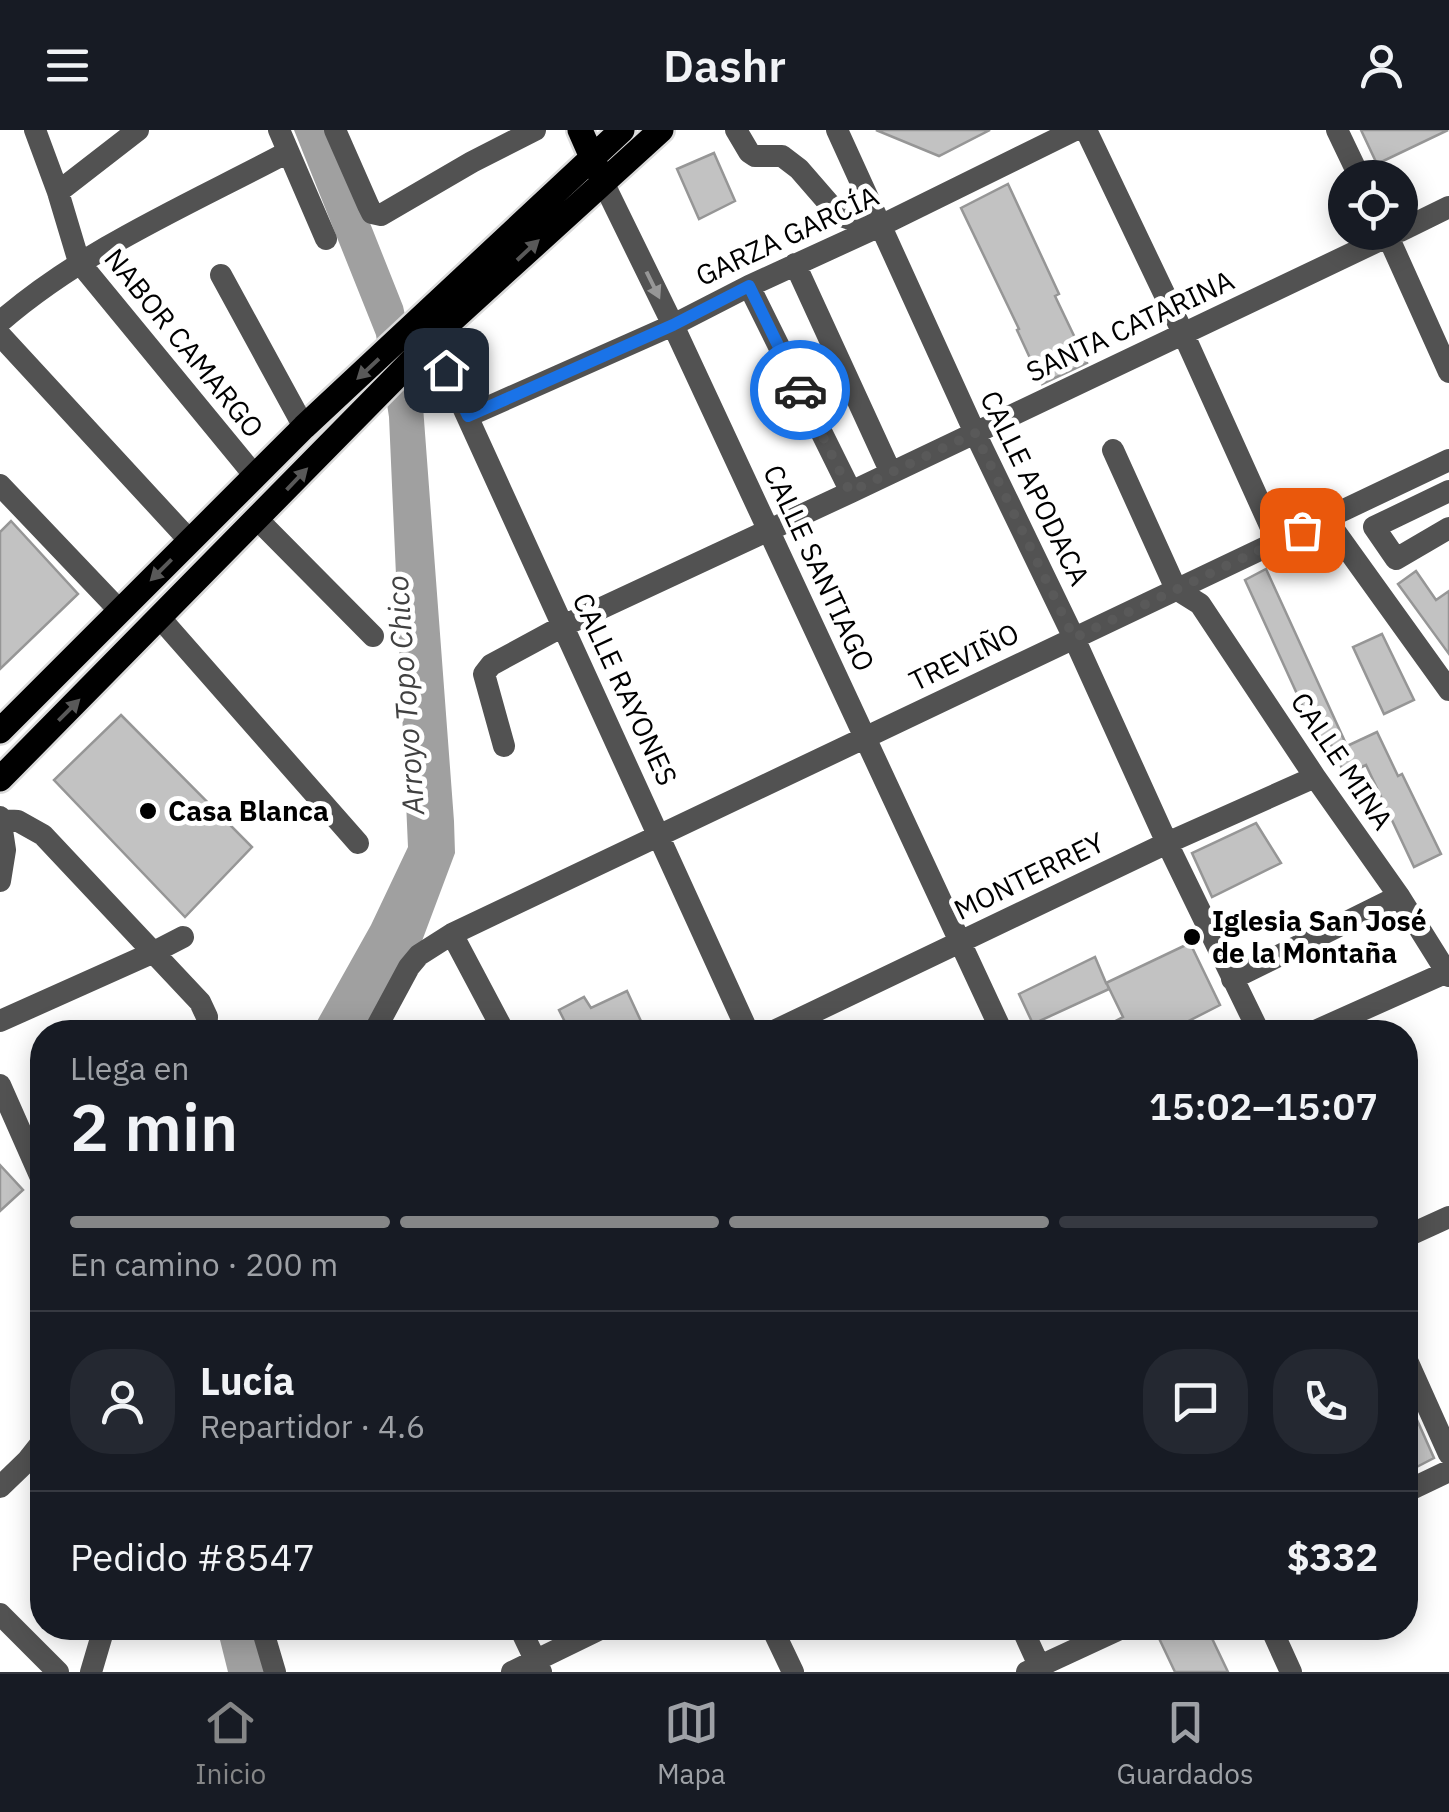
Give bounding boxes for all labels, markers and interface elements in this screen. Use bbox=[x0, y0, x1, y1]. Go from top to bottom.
text: Dashr bbox=[663, 36, 786, 94]
icon: menu bbox=[40, 38, 95, 93]
icon: person bbox=[1354, 38, 1409, 93]
map controls bbox=[1328, 160, 1418, 250]
button: locate bbox=[1328, 160, 1418, 250]
street label: GARZA GARCÍA bbox=[689, 177, 884, 294]
street label: NABOR CAMARGO bbox=[97, 240, 272, 445]
one-way arrow bbox=[515, 240, 540, 262]
street label: SANTA CATARINA bbox=[1020, 261, 1240, 390]
one-way arrow bbox=[645, 271, 662, 300]
pin bbox=[404, 328, 489, 413]
courier bbox=[750, 340, 850, 440]
icon: home bbox=[419, 343, 474, 398]
one-way arrow bbox=[356, 357, 381, 379]
icon: car bbox=[773, 363, 828, 418]
street label: CALLE APODACA bbox=[972, 384, 1099, 591]
street label: CALLE SANTIAGO bbox=[755, 458, 884, 677]
one-way arrow bbox=[285, 467, 308, 491]
pin bbox=[1260, 488, 1345, 573]
icon: bag bbox=[1275, 503, 1330, 558]
one-way arrow bbox=[150, 558, 174, 581]
water label: Arroyo Topo Chico bbox=[377, 574, 432, 817]
street label: CALLE RAYONES bbox=[565, 586, 686, 791]
street label: TREVIÑO bbox=[903, 614, 1025, 699]
street label: CALLE MINA bbox=[1283, 685, 1402, 837]
one-way arrow bbox=[56, 699, 80, 723]
place label: Casa Blanca bbox=[168, 792, 329, 829]
marker: Casa Blanca bbox=[137, 800, 159, 822]
street label: MONTERREY bbox=[947, 823, 1110, 928]
place label: Iglesia San José de la Montaña bbox=[1212, 902, 1426, 971]
marker: Iglesia San José de la Montaña bbox=[1181, 926, 1203, 948]
text: Llega en bbox=[70, 1047, 190, 1089]
text: 15:02–15:07 bbox=[1149, 1081, 1378, 1130]
text: 2 min bbox=[70, 1084, 238, 1169]
text: En camino · 200 m bbox=[70, 1243, 338, 1285]
button: person bbox=[70, 1349, 175, 1454]
button: chat bbox=[1143, 1349, 1248, 1454]
button: phone bbox=[1273, 1349, 1378, 1454]
text: Lucía bbox=[200, 1356, 295, 1405]
text: Repartidor · 4.6 bbox=[200, 1405, 425, 1447]
text: Pedido #8547 bbox=[70, 1532, 315, 1581]
text: $332 bbox=[1287, 1532, 1378, 1581]
tab: Inicio bbox=[195, 1695, 266, 1792]
tab: Mapa bbox=[657, 1695, 726, 1792]
tab: Guardados bbox=[1116, 1695, 1254, 1792]

